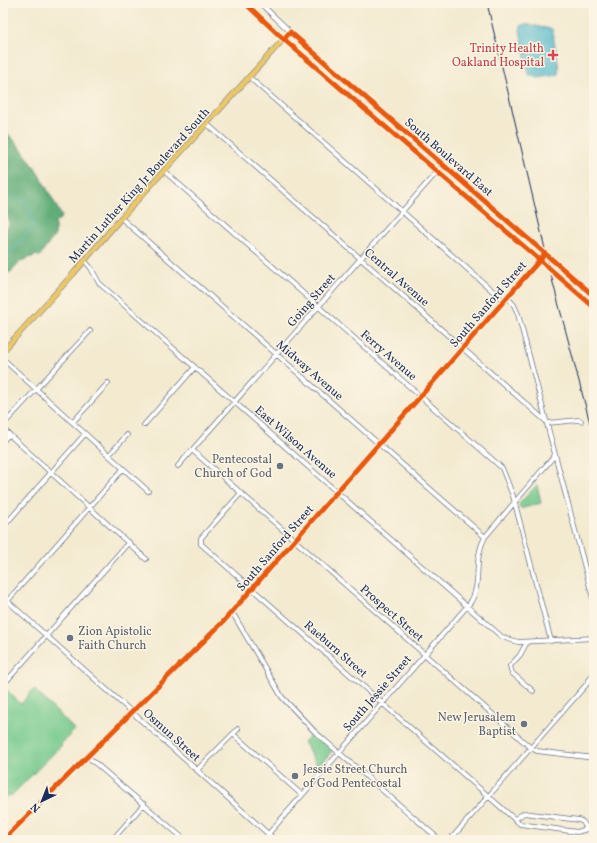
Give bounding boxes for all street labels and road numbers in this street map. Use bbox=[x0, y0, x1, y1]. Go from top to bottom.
street label: Martin Luther King Jr Boulevard South bbox=[66, 105, 214, 267]
street label: South Boulevard East bbox=[401, 115, 496, 201]
street label: Central Avenue bbox=[360, 245, 432, 311]
street label: South Sanford Street bbox=[447, 258, 531, 351]
street label: Going Street bbox=[284, 271, 339, 331]
street label: Ferry Avenue bbox=[357, 327, 420, 385]
street label: Midway Avenue bbox=[272, 337, 347, 405]
street label: East Wilson Avenue bbox=[251, 403, 340, 483]
street label: South Sanford Street bbox=[234, 502, 318, 595]
street label: Prospect Street bbox=[356, 582, 427, 646]
street label: Raeburn Street bbox=[300, 618, 370, 682]
street label: South Jessie Street bbox=[340, 652, 415, 735]
street label: Osmun Street bbox=[139, 706, 204, 766]

